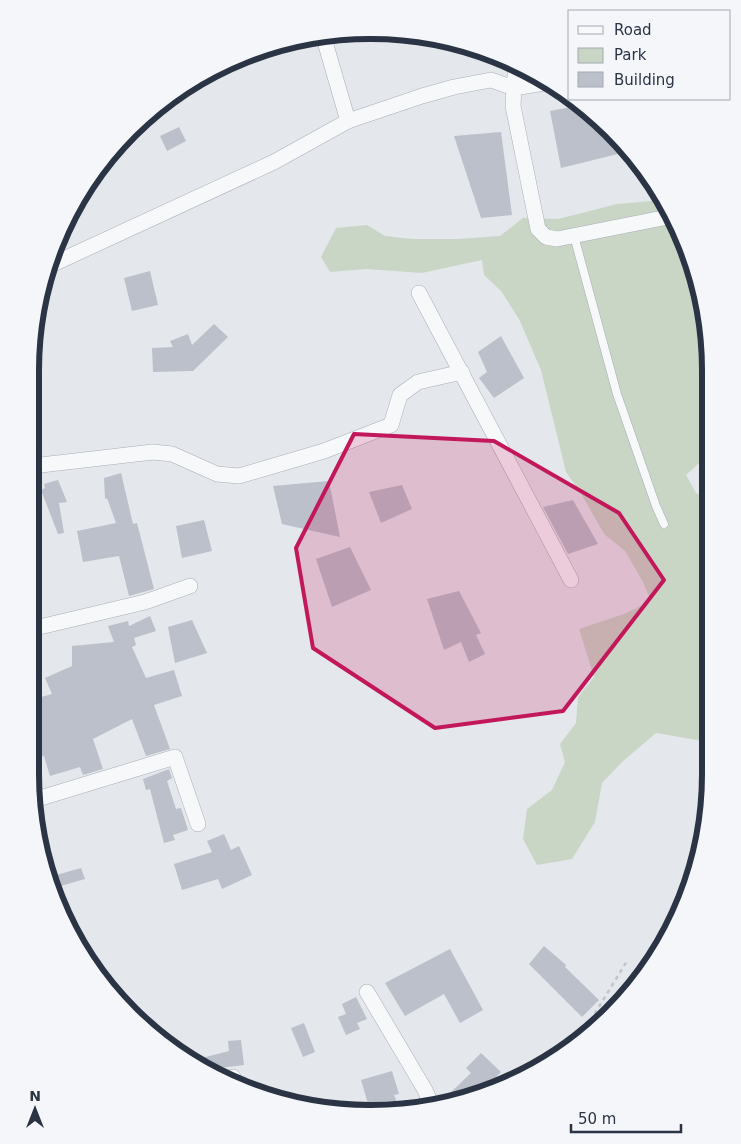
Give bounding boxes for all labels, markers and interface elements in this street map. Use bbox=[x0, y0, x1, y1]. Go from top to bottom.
legend bbox=[568, 10, 731, 100]
text: Road bbox=[614, 21, 652, 39]
text: Park bbox=[614, 46, 647, 64]
text: Building bbox=[614, 71, 675, 89]
north arrow bbox=[10, 1084, 60, 1134]
text: N bbox=[29, 1088, 41, 1104]
scale bar bbox=[571, 1102, 681, 1134]
text: 50 m bbox=[578, 1110, 616, 1128]

